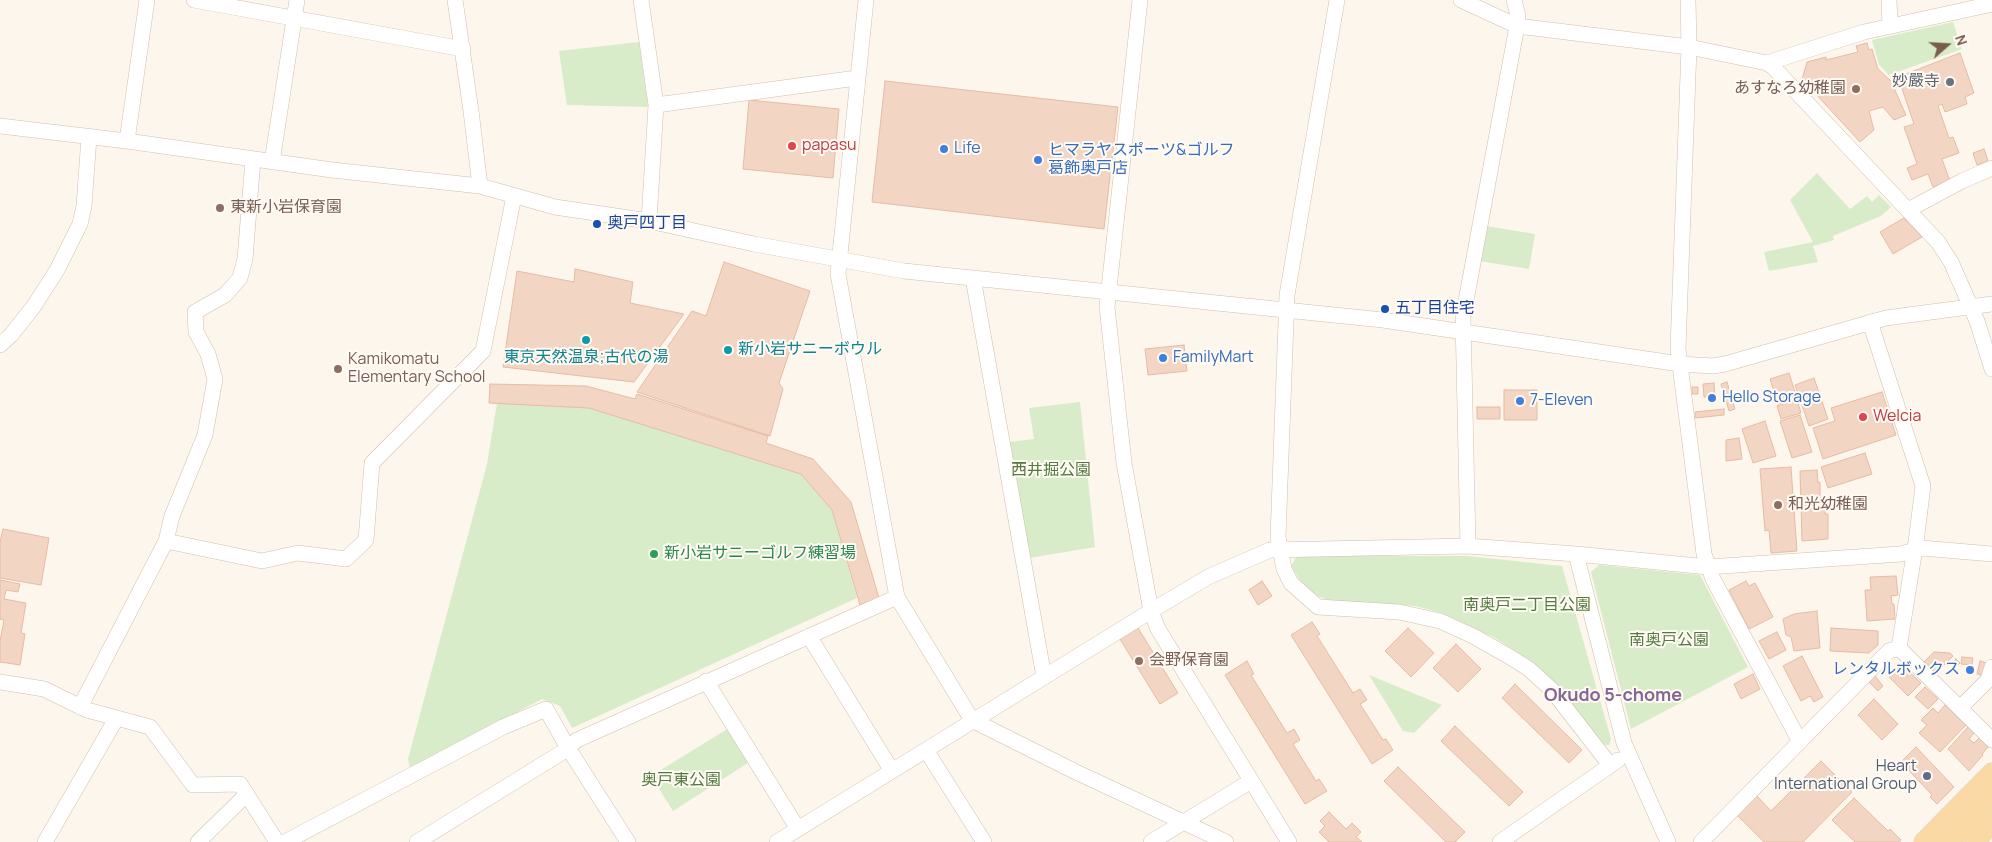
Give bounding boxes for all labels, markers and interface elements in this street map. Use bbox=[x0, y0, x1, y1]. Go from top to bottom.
north arrow bbox=[1922, 20, 1972, 70]
text: N bbox=[1951, 32, 1972, 48]
place label: 妙嚴寺 bbox=[1892, 72, 1940, 92]
marker: 妙嚴寺 bbox=[1944, 76, 1956, 88]
place label: あすなろ幼稚園 bbox=[1734, 79, 1846, 99]
marker: あすなろ幼稚園 bbox=[1850, 83, 1862, 95]
place label: papasu bbox=[802, 136, 857, 156]
place label: Life bbox=[954, 139, 981, 159]
marker: papasu bbox=[786, 140, 798, 152]
place label: ヒマラヤスポーツ&ゴルフ 葛飾奥戸店 bbox=[1048, 141, 1234, 179]
marker: Life bbox=[938, 143, 950, 155]
marker: ヒマラヤスポーツ&ゴルフ 葛飾奥戸店 bbox=[1032, 154, 1044, 166]
place label: 東新小岩保育園 bbox=[230, 198, 342, 218]
marker: 東新小岩保育園 bbox=[214, 202, 226, 214]
place label: 奥戸四丁目 bbox=[607, 214, 687, 234]
marker: 奥戸四丁目 bbox=[591, 218, 603, 230]
place label: 五丁目住宅 bbox=[1395, 299, 1475, 319]
marker: 五丁目住宅 bbox=[1379, 303, 1391, 315]
marker: 東京天然温泉;古代の湯 bbox=[580, 334, 592, 346]
place label: 新小岩サニーボウル bbox=[738, 340, 882, 360]
marker: 新小岩サニーボウル bbox=[722, 344, 734, 356]
place label: 東京天然温泉;古代の湯 bbox=[504, 348, 668, 368]
place label: FamilyMart bbox=[1173, 348, 1254, 368]
place label: Kamikomatu Elementary School bbox=[348, 350, 486, 388]
marker: FamilyMart bbox=[1157, 352, 1169, 364]
marker: Kamikomatu Elementary School bbox=[332, 363, 344, 375]
place label: Hello Storage bbox=[1722, 388, 1821, 408]
place label: 7-Eleven bbox=[1530, 391, 1593, 411]
marker: Hello Storage bbox=[1706, 392, 1718, 404]
marker: 7-Eleven bbox=[1514, 395, 1526, 407]
place label: Welcia bbox=[1873, 407, 1921, 427]
marker: Welcia bbox=[1857, 411, 1869, 423]
park label: 西井掘公園 bbox=[1011, 461, 1091, 481]
place label: 和光幼稚園 bbox=[1788, 495, 1868, 515]
marker: 和光幼稚園 bbox=[1772, 499, 1784, 511]
place label: 新小岩サニーゴルフ練習場 bbox=[664, 544, 856, 564]
marker: 新小岩サニーゴルフ練習場 bbox=[648, 548, 660, 560]
park label: 南奥戸二丁目公園 bbox=[1463, 596, 1591, 616]
park label: 南奥戸公園 bbox=[1629, 631, 1709, 651]
place label: 会野保育園 bbox=[1149, 651, 1229, 671]
marker: 会野保育園 bbox=[1133, 655, 1145, 667]
place label: レンタルボックス bbox=[1832, 660, 1960, 680]
marker: レンタルボックス bbox=[1964, 664, 1976, 676]
district label: Okudo 5-chome bbox=[1544, 685, 1682, 707]
place label: Heart International Group bbox=[1774, 757, 1917, 795]
marker: Heart International Group bbox=[1921, 770, 1933, 782]
park label: 奥戸東公園 bbox=[641, 771, 721, 791]

